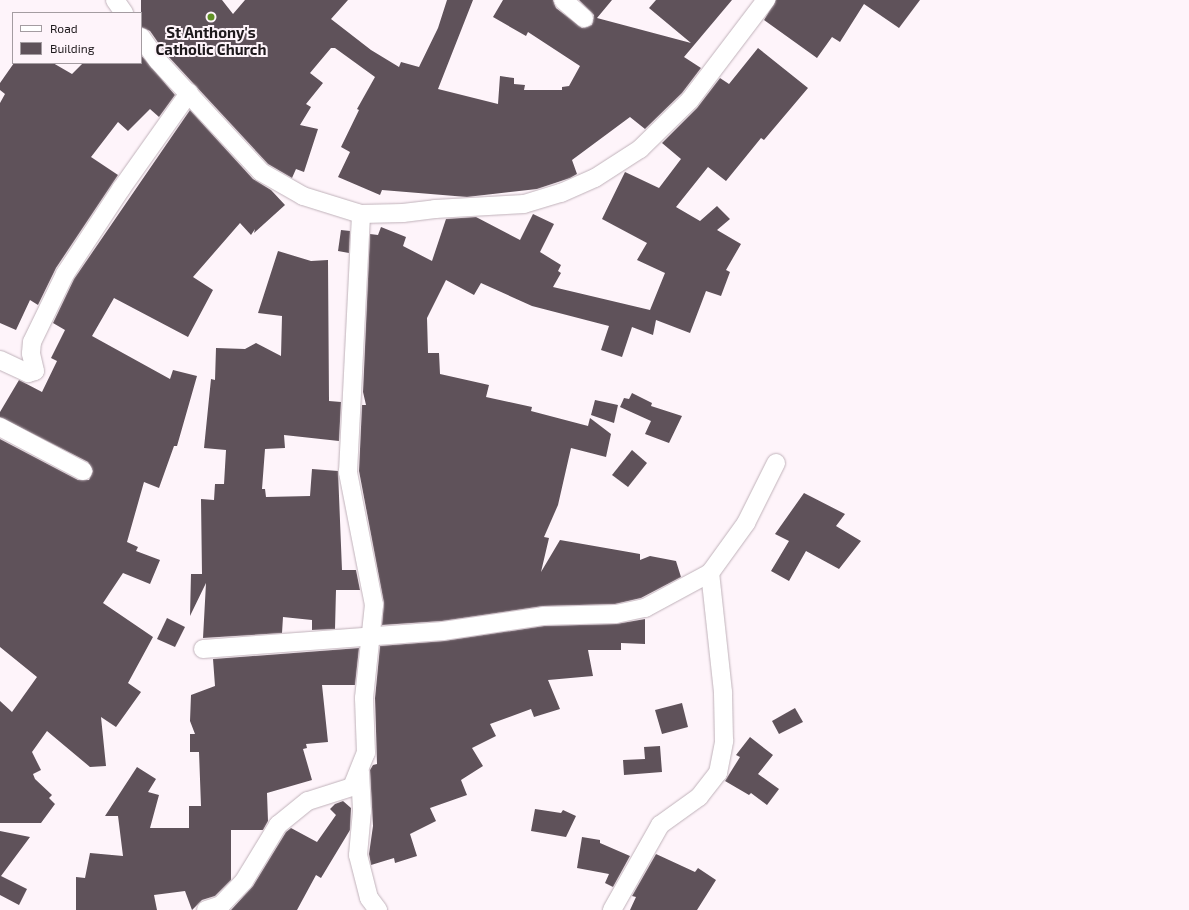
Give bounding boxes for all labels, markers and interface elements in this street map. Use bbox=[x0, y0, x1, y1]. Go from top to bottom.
legend bbox=[12, 12, 142, 64]
marker: St Anthony's Catholic Church bbox=[206, 12, 216, 22]
text: Road bbox=[50, 21, 78, 35]
place label: St Anthony's Catholic Church bbox=[156, 23, 266, 58]
text: Building bbox=[50, 41, 94, 55]

